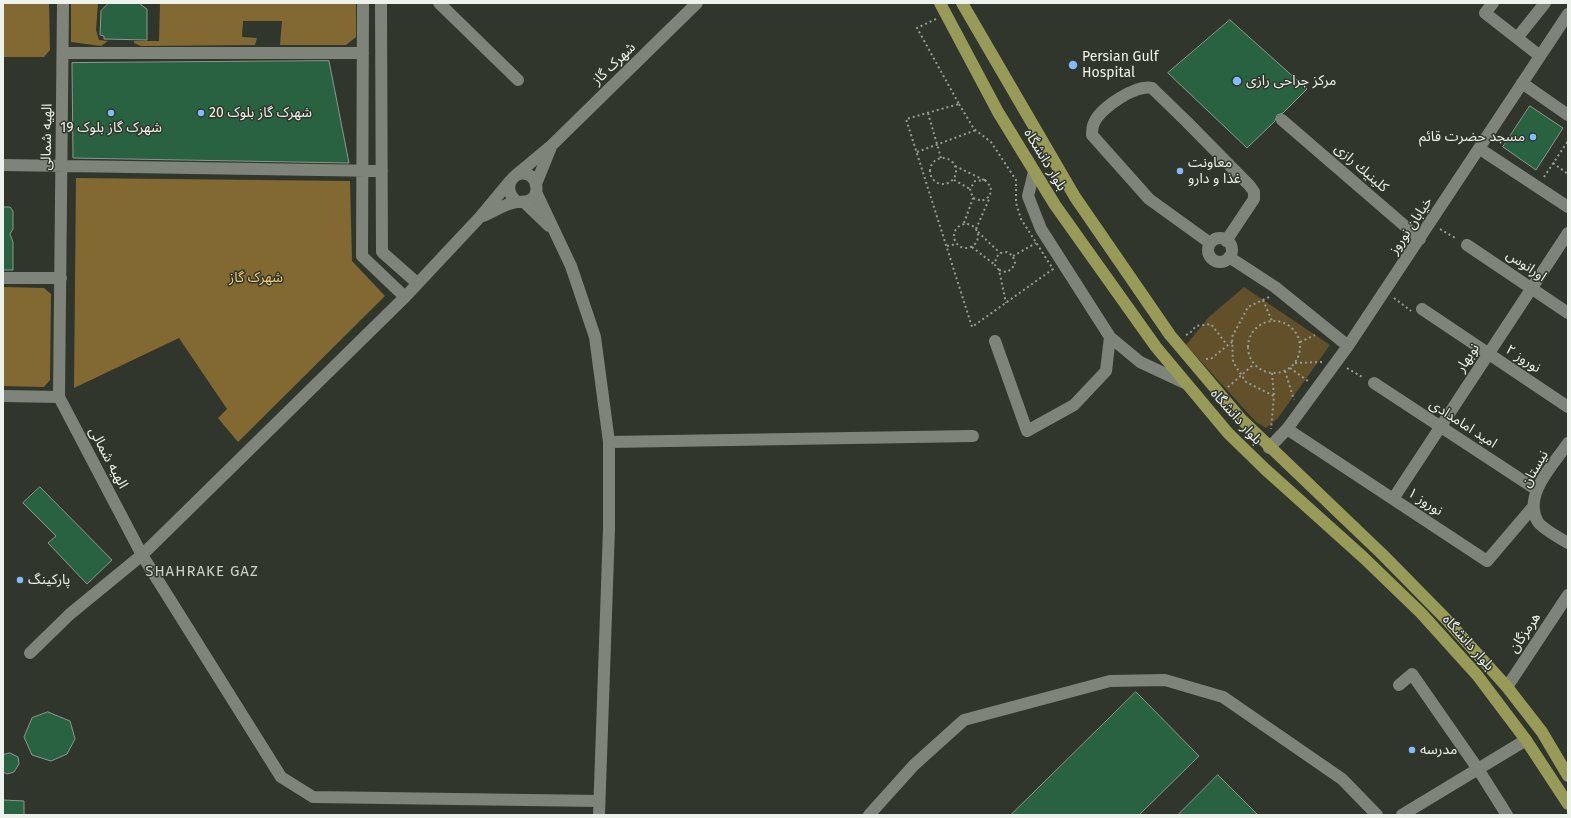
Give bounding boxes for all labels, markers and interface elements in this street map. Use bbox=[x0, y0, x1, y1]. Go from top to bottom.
street label: شهرک گاز bbox=[589, 39, 639, 89]
place label: Persian Gulf Hospital bbox=[1082, 49, 1158, 82]
marker: Persian Gulf Hospital bbox=[1067, 59, 1079, 71]
place label: مرکز جراحی رازی bbox=[1246, 73, 1336, 89]
marker: مرکز جراحی رازی bbox=[1231, 75, 1243, 87]
street label: الهیه شمالی bbox=[38, 103, 56, 171]
place label: شهرک گاز بلوک 20 bbox=[209, 105, 312, 121]
marker: شهرک گاز بلوک 19 bbox=[106, 108, 116, 118]
marker: شهرک گاز بلوک 20 bbox=[196, 108, 206, 118]
place label: شهرک گاز بلوک 19 bbox=[60, 120, 162, 136]
street label: بلوار دانشگاه bbox=[1020, 126, 1070, 194]
place label: مسجد حضرت قائم bbox=[1419, 129, 1525, 145]
marker: مسجد حضرت قائم bbox=[1528, 132, 1538, 142]
street label: كلينيك رازی bbox=[1331, 140, 1391, 196]
place label: معاونت غذا و دارو bbox=[1188, 155, 1241, 188]
marker: معاونت غذا و دارو bbox=[1175, 166, 1185, 176]
street label: خیابان نوروز bbox=[1386, 194, 1436, 258]
street label: اورانوس bbox=[1503, 246, 1549, 286]
park label: شهرک گاز bbox=[229, 270, 283, 286]
street label: نوبهار bbox=[1453, 341, 1483, 375]
street label: نوروز ۲ bbox=[1502, 341, 1544, 377]
street label: بلوار دانشگاه bbox=[1207, 386, 1265, 448]
street label: امید امامدادی bbox=[1426, 396, 1500, 452]
street label: الهیه شمالی bbox=[85, 425, 131, 491]
street label: نیستان bbox=[1518, 448, 1552, 490]
street label: نوروز ۱ bbox=[1404, 484, 1446, 520]
district label: SHAHRAKE GAZ bbox=[145, 563, 259, 581]
place label: پارکینگ bbox=[28, 572, 70, 588]
marker: پارکینگ bbox=[15, 575, 25, 585]
street label: هرمزگان bbox=[1506, 610, 1544, 656]
street label: بلوار دانشگاه bbox=[1439, 612, 1497, 674]
place label: مدرسه bbox=[1420, 742, 1457, 758]
marker: مدرسه bbox=[1407, 745, 1417, 755]

